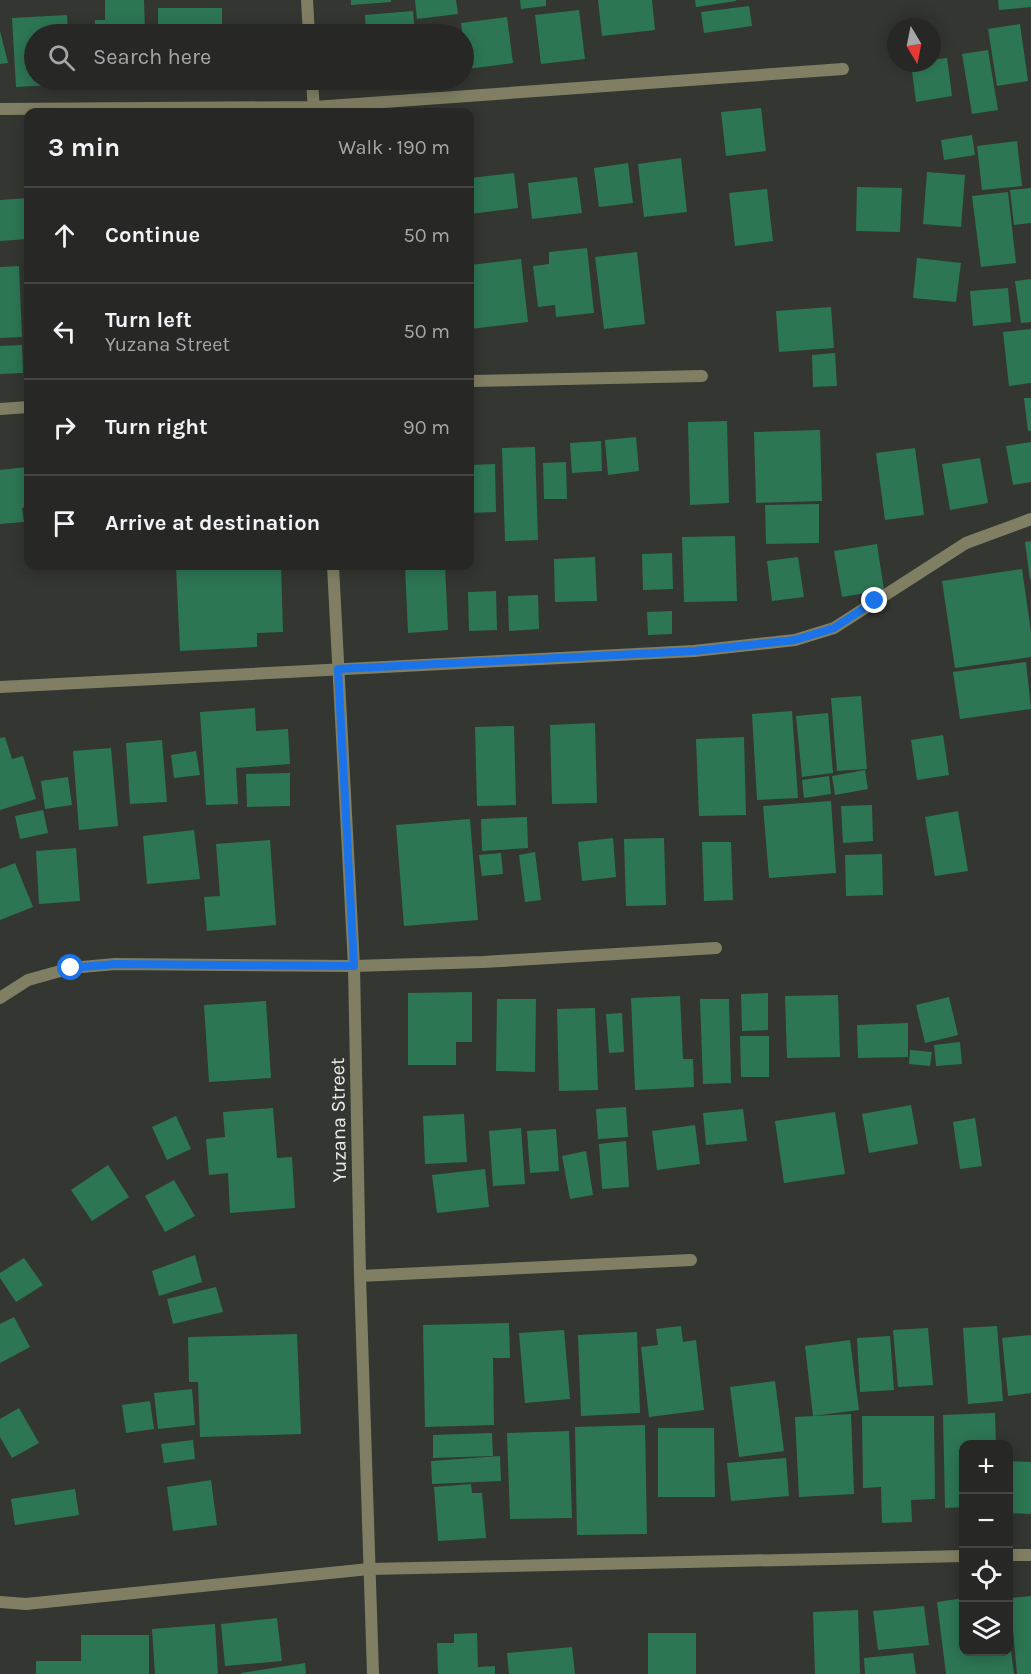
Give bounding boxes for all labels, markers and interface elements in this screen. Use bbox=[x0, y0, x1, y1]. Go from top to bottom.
north arrow bbox=[887, 18, 941, 72]
search box bbox=[24, 24, 474, 90]
icon: search bbox=[45, 41, 78, 74]
text: Search here bbox=[93, 44, 211, 70]
text: 3 min bbox=[48, 132, 120, 163]
text: Walk · 190 m bbox=[338, 136, 450, 159]
icon: ahead bbox=[48, 219, 81, 252]
text: Continue bbox=[105, 222, 200, 248]
text: 50 m bbox=[403, 224, 450, 247]
text: Turn left bbox=[105, 307, 192, 333]
icon: left bbox=[48, 315, 81, 348]
text: 50 m bbox=[403, 320, 450, 343]
text: Yuzana Street bbox=[105, 333, 230, 356]
icon: right bbox=[48, 411, 81, 444]
text: Turn right bbox=[105, 414, 208, 440]
text: 90 m bbox=[403, 416, 450, 439]
icon: arrive bbox=[48, 507, 81, 540]
text: Arrive at destination bbox=[105, 510, 320, 536]
route end bbox=[861, 587, 887, 613]
route start bbox=[57, 954, 83, 980]
street label: Yuzana Street bbox=[326, 1057, 351, 1183]
map controls bbox=[959, 1440, 1013, 1656]
button: + bbox=[959, 1440, 1013, 1494]
button: − bbox=[959, 1494, 1013, 1548]
button: locate bbox=[959, 1548, 1013, 1602]
button: layers bbox=[959, 1602, 1013, 1656]

